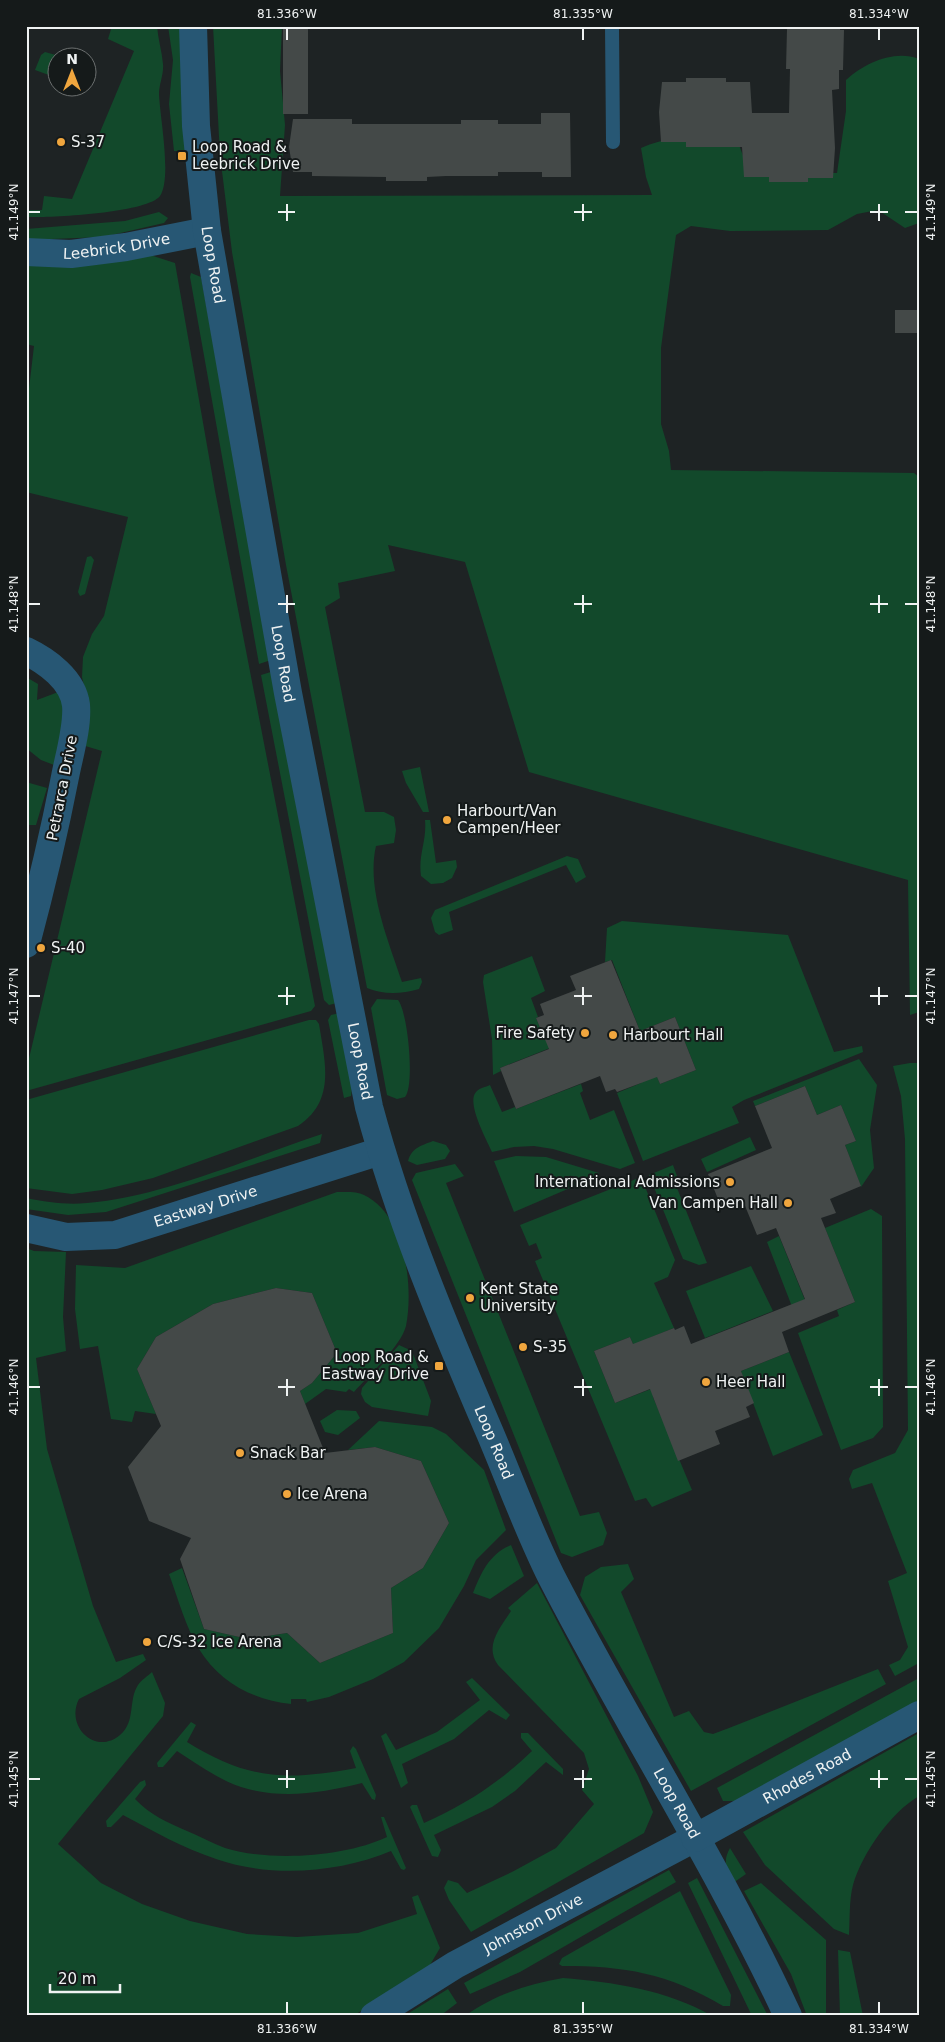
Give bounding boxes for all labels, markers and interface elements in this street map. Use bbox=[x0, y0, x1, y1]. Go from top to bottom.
text: 81.336°W bbox=[257, 7, 317, 21]
text: 81.335°W bbox=[553, 7, 613, 21]
text: 81.334°W bbox=[849, 7, 909, 21]
north arrow bbox=[48, 48, 98, 98]
text: N bbox=[66, 51, 78, 67]
place label: S-37 bbox=[71, 133, 105, 151]
marker: S-37 bbox=[55, 136, 67, 148]
place label: Loop Road & Leebrick Drive bbox=[192, 138, 300, 173]
marker: Loop Road & Leebrick Drive bbox=[176, 150, 188, 162]
text: 41.149°N bbox=[7, 184, 21, 240]
text: 41.149°N bbox=[924, 184, 938, 240]
street label: Loop Road bbox=[198, 225, 229, 305]
street label: Leebrick Drive bbox=[62, 230, 172, 263]
text: 41.148°N bbox=[7, 576, 21, 632]
text: 41.148°N bbox=[924, 576, 938, 632]
street label: Loop Road bbox=[267, 624, 299, 704]
street label: Petrarca Drive bbox=[43, 734, 81, 842]
place label: Harbourt/Van Campen/Heer bbox=[457, 802, 561, 837]
marker: Harbourt/Van Campen/Heer bbox=[441, 814, 453, 826]
place label: S-40 bbox=[51, 939, 85, 957]
marker: S-40 bbox=[35, 942, 47, 954]
text: 41.147°N bbox=[7, 968, 21, 1024]
text: 41.147°N bbox=[924, 968, 938, 1024]
street label: Loop Road bbox=[344, 1021, 376, 1102]
place label: Fire Safety bbox=[495, 1024, 575, 1042]
place label: Harbourt Hall bbox=[623, 1026, 723, 1044]
marker: Fire Safety bbox=[579, 1027, 591, 1039]
marker: Harbourt Hall bbox=[607, 1029, 619, 1041]
place label: International Admissions bbox=[535, 1173, 720, 1191]
marker: International Admissions bbox=[724, 1176, 736, 1188]
street label: Eastway Drive bbox=[152, 1182, 260, 1231]
place label: Van Campen Hall bbox=[649, 1194, 778, 1212]
marker: Van Campen Hall bbox=[782, 1197, 794, 1209]
place label: Kent State University bbox=[480, 1280, 558, 1315]
marker: Kent State University bbox=[464, 1292, 476, 1304]
place label: S-35 bbox=[533, 1338, 567, 1356]
marker: S-35 bbox=[517, 1341, 529, 1353]
place label: Loop Road & Eastway Drive bbox=[322, 1348, 429, 1383]
text: 41.146°N bbox=[7, 1359, 21, 1415]
text: 41.146°N bbox=[924, 1359, 938, 1415]
marker: Loop Road & Eastway Drive bbox=[433, 1360, 445, 1372]
place label: Heer Hall bbox=[716, 1373, 785, 1391]
marker: Heer Hall bbox=[700, 1376, 712, 1388]
street label: Loop Road bbox=[470, 1403, 517, 1482]
place label: Snack Bar bbox=[250, 1444, 326, 1462]
marker: Snack Bar bbox=[234, 1447, 246, 1459]
place label: Ice Arena bbox=[297, 1485, 368, 1503]
marker: Ice Arena bbox=[281, 1488, 293, 1500]
place label: C/S-32 Ice Arena bbox=[157, 1633, 282, 1651]
marker: C/S-32 Ice Arena bbox=[141, 1636, 153, 1648]
street label: Rhodes Road bbox=[760, 1745, 855, 1808]
text: 41.145°N bbox=[7, 1751, 21, 1807]
text: 41.145°N bbox=[924, 1751, 938, 1807]
street label: Loop Road bbox=[650, 1765, 704, 1842]
street label: Johnston Drive bbox=[479, 1890, 586, 1958]
scale bar bbox=[50, 1962, 120, 1994]
text: 20 m bbox=[58, 1970, 96, 1988]
text: 81.336°W bbox=[257, 2022, 317, 2036]
text: 81.335°W bbox=[553, 2022, 613, 2036]
text: 81.334°W bbox=[849, 2022, 909, 2036]

